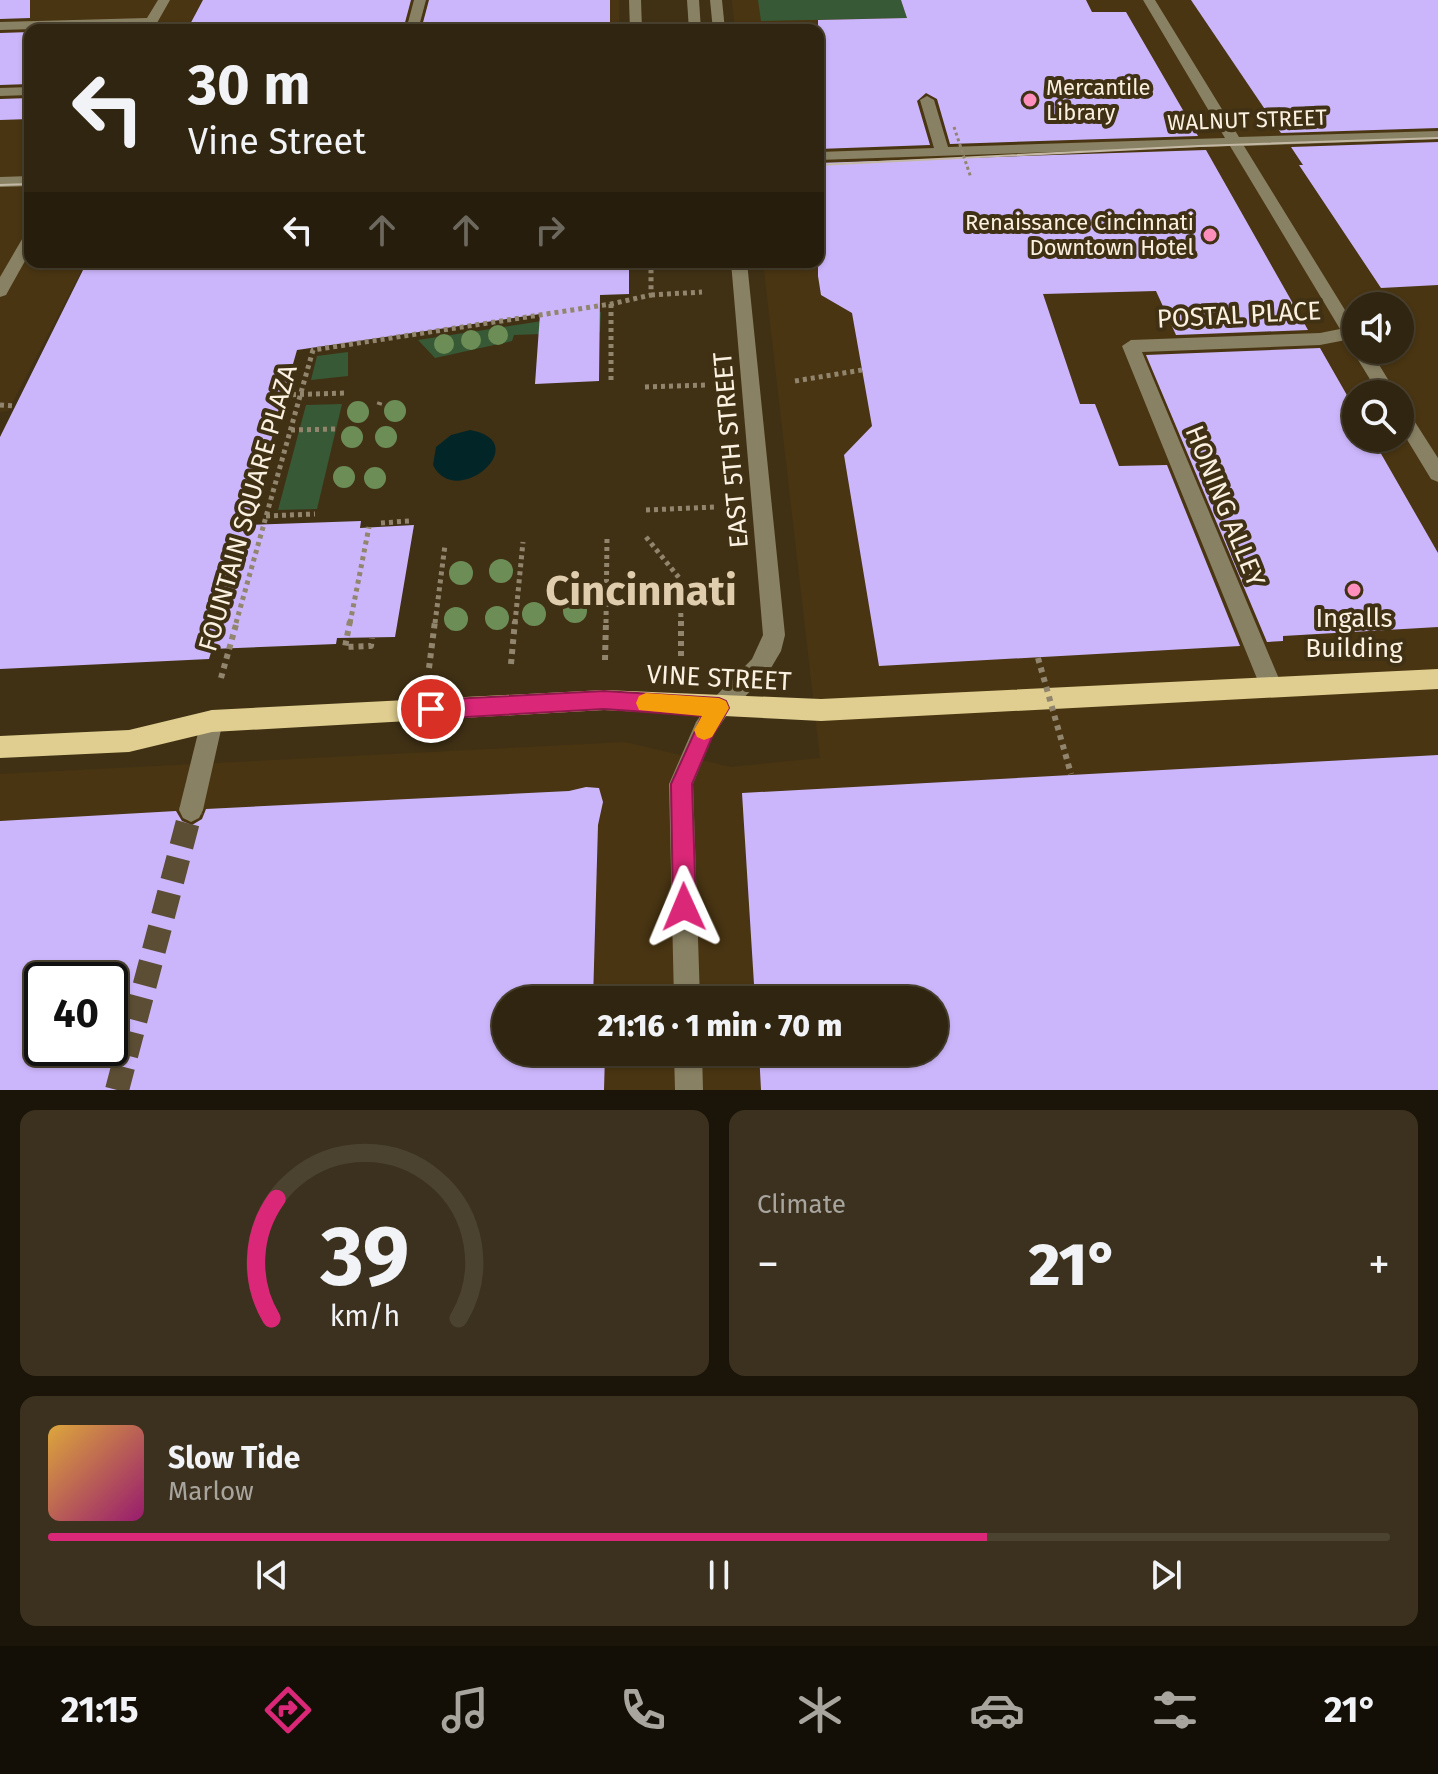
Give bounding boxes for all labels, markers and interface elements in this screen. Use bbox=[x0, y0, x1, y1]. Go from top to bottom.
text: 30 m bbox=[188, 52, 310, 119]
icon: left bbox=[56, 56, 160, 160]
place label: Mercantile Library bbox=[1046, 74, 1151, 126]
marker: Mercantile Library bbox=[1021, 91, 1039, 109]
street label: WALNUT STREET bbox=[1167, 104, 1328, 136]
text: Vine Street bbox=[188, 120, 366, 164]
icon: left bbox=[276, 208, 320, 252]
icon: ahead bbox=[360, 208, 404, 252]
icon: ahead bbox=[444, 208, 488, 252]
icon: right bbox=[528, 208, 572, 252]
place label: Renaissance Cincinnati Downtown Hotel bbox=[965, 209, 1194, 261]
marker: Renaissance Cincinnati Downtown Hotel bbox=[1201, 226, 1219, 244]
map controls bbox=[1342, 292, 1414, 452]
button: sound bbox=[1342, 292, 1414, 364]
street label: POSTAL PLACE bbox=[1156, 295, 1322, 335]
street label: EAST 5TH STREET bbox=[707, 350, 755, 549]
street label: FOUNTAIN SQUARE PLAZA bbox=[192, 361, 304, 655]
button: search bbox=[1342, 380, 1414, 452]
street label: HONING ALLEY bbox=[1179, 421, 1272, 592]
district label: Cincinnati bbox=[545, 566, 737, 616]
marker: Ingalls Building bbox=[1345, 581, 1363, 599]
place label: Ingalls Building bbox=[1305, 603, 1403, 664]
street label: VINE STREET bbox=[646, 659, 793, 697]
pin bbox=[397, 675, 465, 743]
icon: arrive bbox=[409, 687, 453, 731]
position arrow bbox=[642, 865, 726, 949]
speed limit sign: 40 bbox=[24, 962, 128, 1066]
text: 21:16 · 1 min · 70 m bbox=[598, 1008, 842, 1044]
text: Climate bbox=[757, 1189, 846, 1220]
text: 39 bbox=[319, 1207, 409, 1307]
text: 21° bbox=[1029, 1229, 1118, 1301]
text: − bbox=[757, 1238, 779, 1291]
text: + bbox=[1368, 1238, 1390, 1291]
text: km/h bbox=[329, 1299, 400, 1334]
text: Slow Tide bbox=[168, 1440, 300, 1476]
text: Marlow bbox=[168, 1476, 254, 1507]
icon: previous bbox=[250, 1553, 294, 1597]
icon: pause bbox=[697, 1553, 741, 1597]
icon: next bbox=[1144, 1553, 1188, 1597]
icon: directions bbox=[260, 1682, 316, 1738]
icon: music bbox=[437, 1682, 493, 1738]
icon: phone bbox=[615, 1682, 671, 1738]
icon: climate bbox=[792, 1682, 848, 1738]
icon: car bbox=[969, 1682, 1025, 1738]
icon: filters bbox=[1147, 1682, 1203, 1738]
text: 21:15 bbox=[61, 1688, 139, 1732]
text: 21° bbox=[1324, 1688, 1377, 1732]

